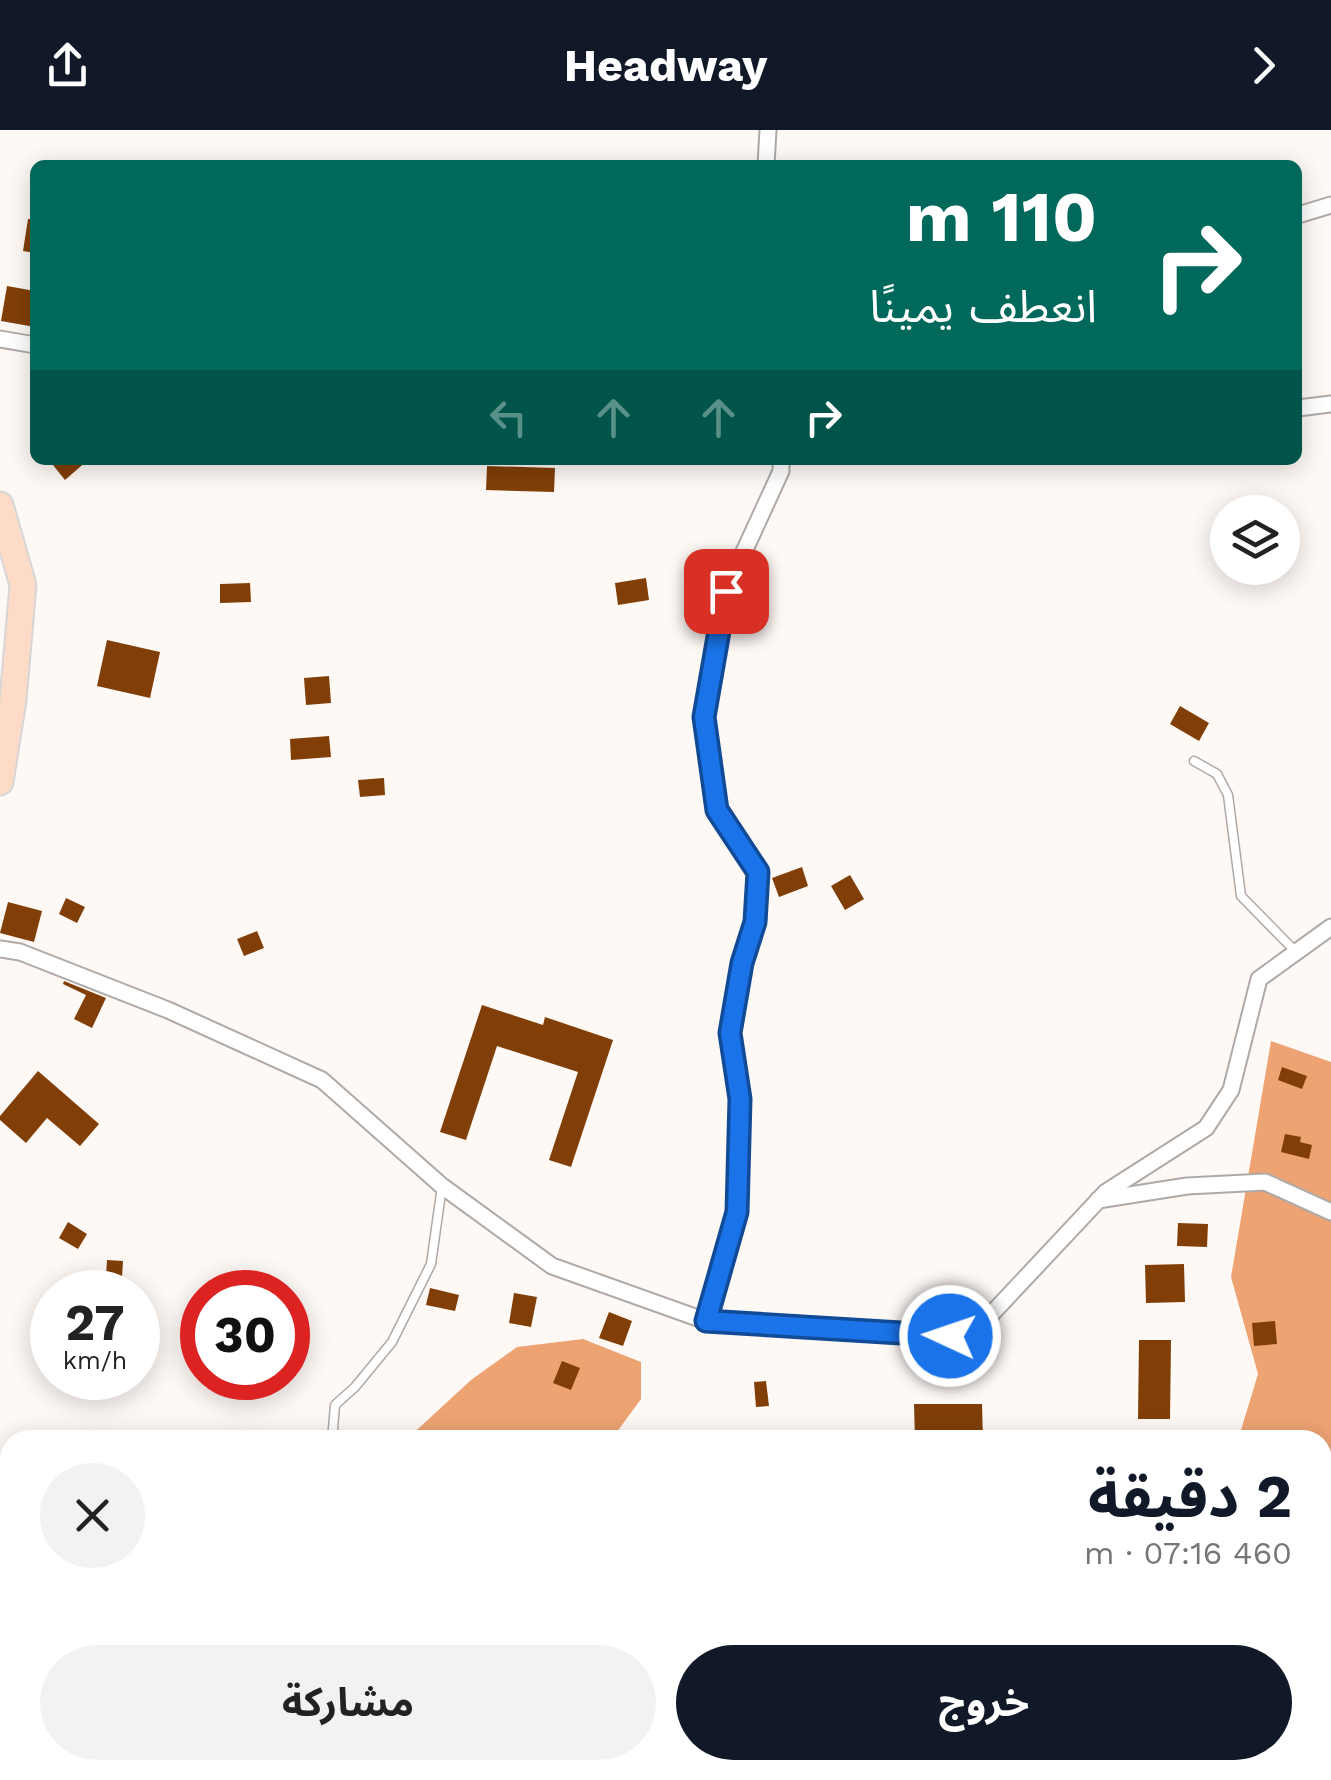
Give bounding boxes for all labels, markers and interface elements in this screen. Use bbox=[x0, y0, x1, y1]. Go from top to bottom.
icon: share bbox=[40, 38, 95, 93]
icon: forward bbox=[1236, 38, 1291, 93]
text: Headway bbox=[564, 39, 767, 92]
text: 110 m bbox=[906, 176, 1097, 258]
icon: right bbox=[1132, 200, 1262, 330]
text: انعطف يمينًا bbox=[869, 280, 1097, 333]
icon: left bbox=[481, 390, 536, 445]
icon: ahead bbox=[586, 390, 641, 445]
icon: ahead bbox=[691, 390, 746, 445]
icon: right bbox=[796, 390, 851, 445]
map controls bbox=[1210, 495, 1300, 585]
button: layers bbox=[1210, 495, 1300, 585]
pin bbox=[684, 549, 769, 634]
icon: arrive bbox=[699, 564, 754, 619]
speed limit sign: 30 bbox=[180, 1270, 310, 1400]
position arrow bbox=[898, 1284, 1002, 1388]
text: 27 bbox=[65, 1293, 125, 1352]
text: km/h bbox=[63, 1346, 127, 1375]
text: 2 دقيقة bbox=[1088, 1461, 1292, 1532]
button: close bbox=[40, 1463, 145, 1568]
text: 460 m · 07:16 bbox=[1084, 1534, 1292, 1572]
button: مشاركة bbox=[40, 1645, 656, 1760]
button: خروج bbox=[676, 1645, 1292, 1760]

